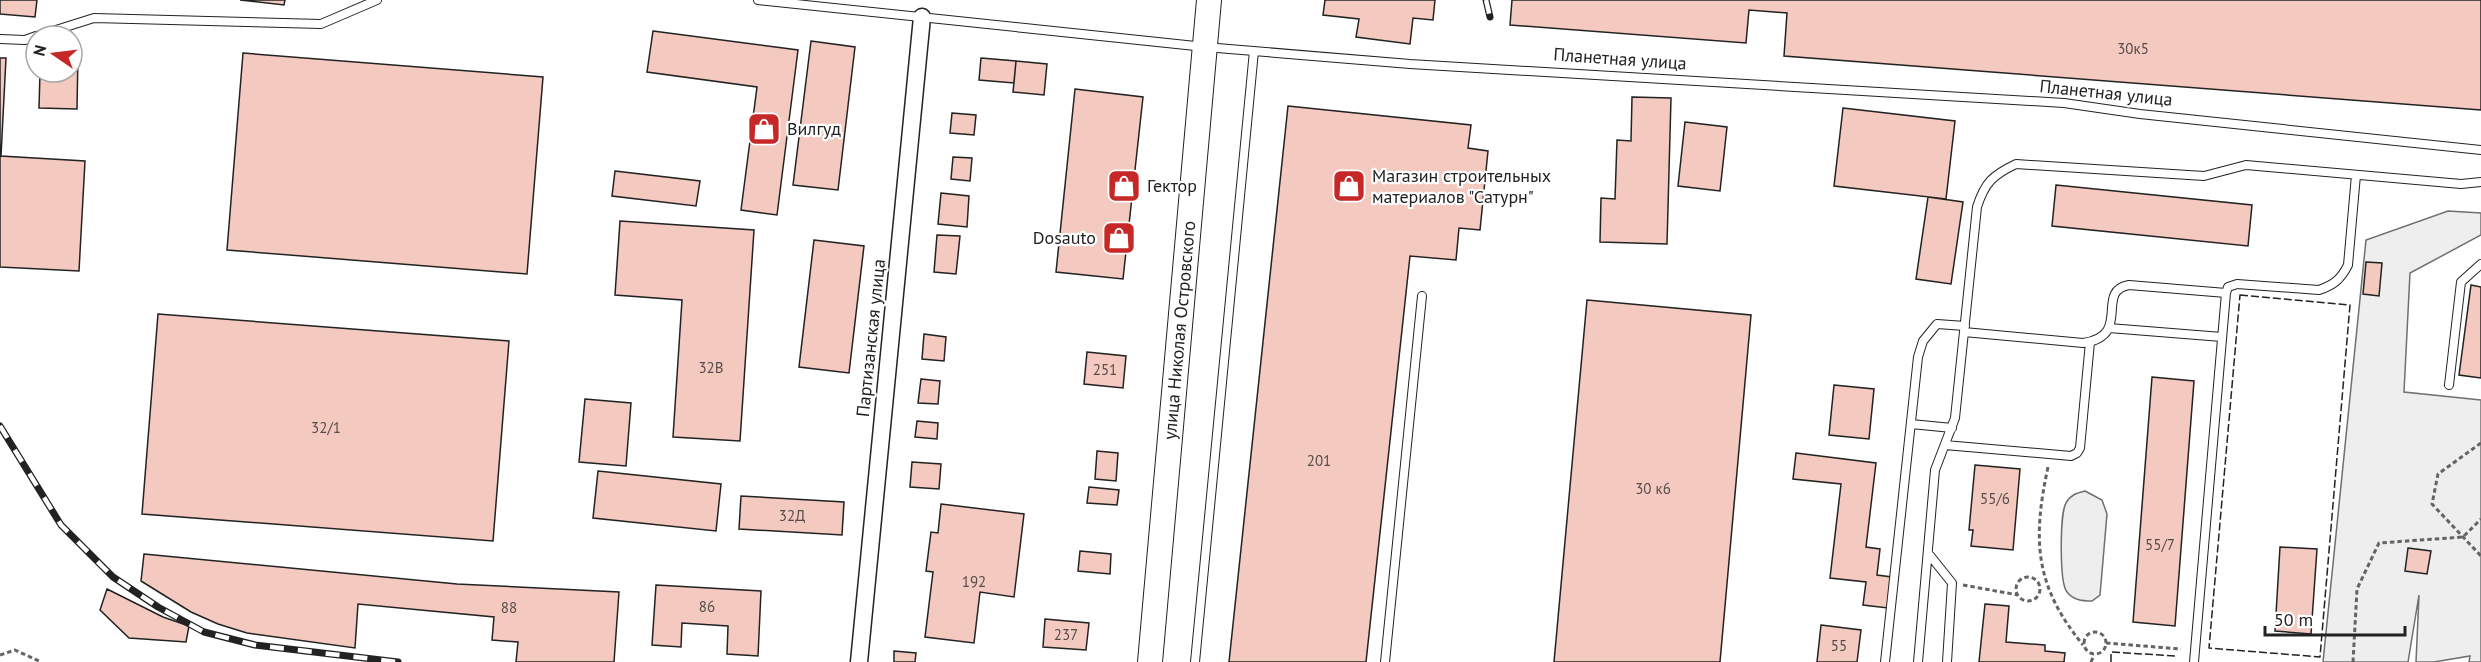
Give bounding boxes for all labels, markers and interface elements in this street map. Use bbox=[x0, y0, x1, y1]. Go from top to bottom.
north arrow bbox=[24, 24, 84, 84]
house number: 30к5 bbox=[2117, 39, 2149, 58]
street label: Планетная улица bbox=[1553, 42, 1688, 75]
text: N bbox=[28, 43, 50, 58]
street label: Планетная улица bbox=[2038, 74, 2174, 111]
shop icon: Вилгуд bbox=[746, 111, 782, 147]
place label: Вилгуд bbox=[787, 117, 841, 140]
place label: Магазин строительных материалов "Сатурн" bbox=[1372, 164, 1551, 208]
shop icon: Гектор bbox=[1106, 168, 1142, 204]
shop icon: Магазин строительных материалов "Сатурн" bbox=[1331, 168, 1367, 204]
place label: Гектор bbox=[1147, 174, 1197, 197]
shop icon: Dosauto bbox=[1101, 220, 1137, 256]
street label: улица Николая Островского bbox=[1158, 220, 1200, 441]
place label: Dosauto bbox=[1033, 226, 1096, 249]
street label: Партизанская улица bbox=[851, 258, 890, 418]
house number: 32В bbox=[698, 358, 724, 377]
house number: 251 bbox=[1093, 360, 1117, 379]
house number: 32/1 bbox=[311, 418, 341, 437]
house number: 201 bbox=[1307, 451, 1331, 470]
house number: 30 к6 bbox=[1635, 479, 1671, 498]
house number: 55/6 bbox=[1980, 489, 2010, 508]
house number: 32Д bbox=[779, 506, 805, 525]
house number: 55/7 bbox=[2145, 535, 2175, 554]
house number: 192 bbox=[962, 572, 986, 591]
house number: 86 bbox=[699, 597, 715, 616]
house number: 88 bbox=[501, 598, 517, 617]
scale bar bbox=[2265, 599, 2404, 637]
text: 50 m bbox=[2274, 608, 2313, 631]
house number: 237 bbox=[1054, 625, 1078, 644]
house number: 55 bbox=[1831, 636, 1847, 655]

